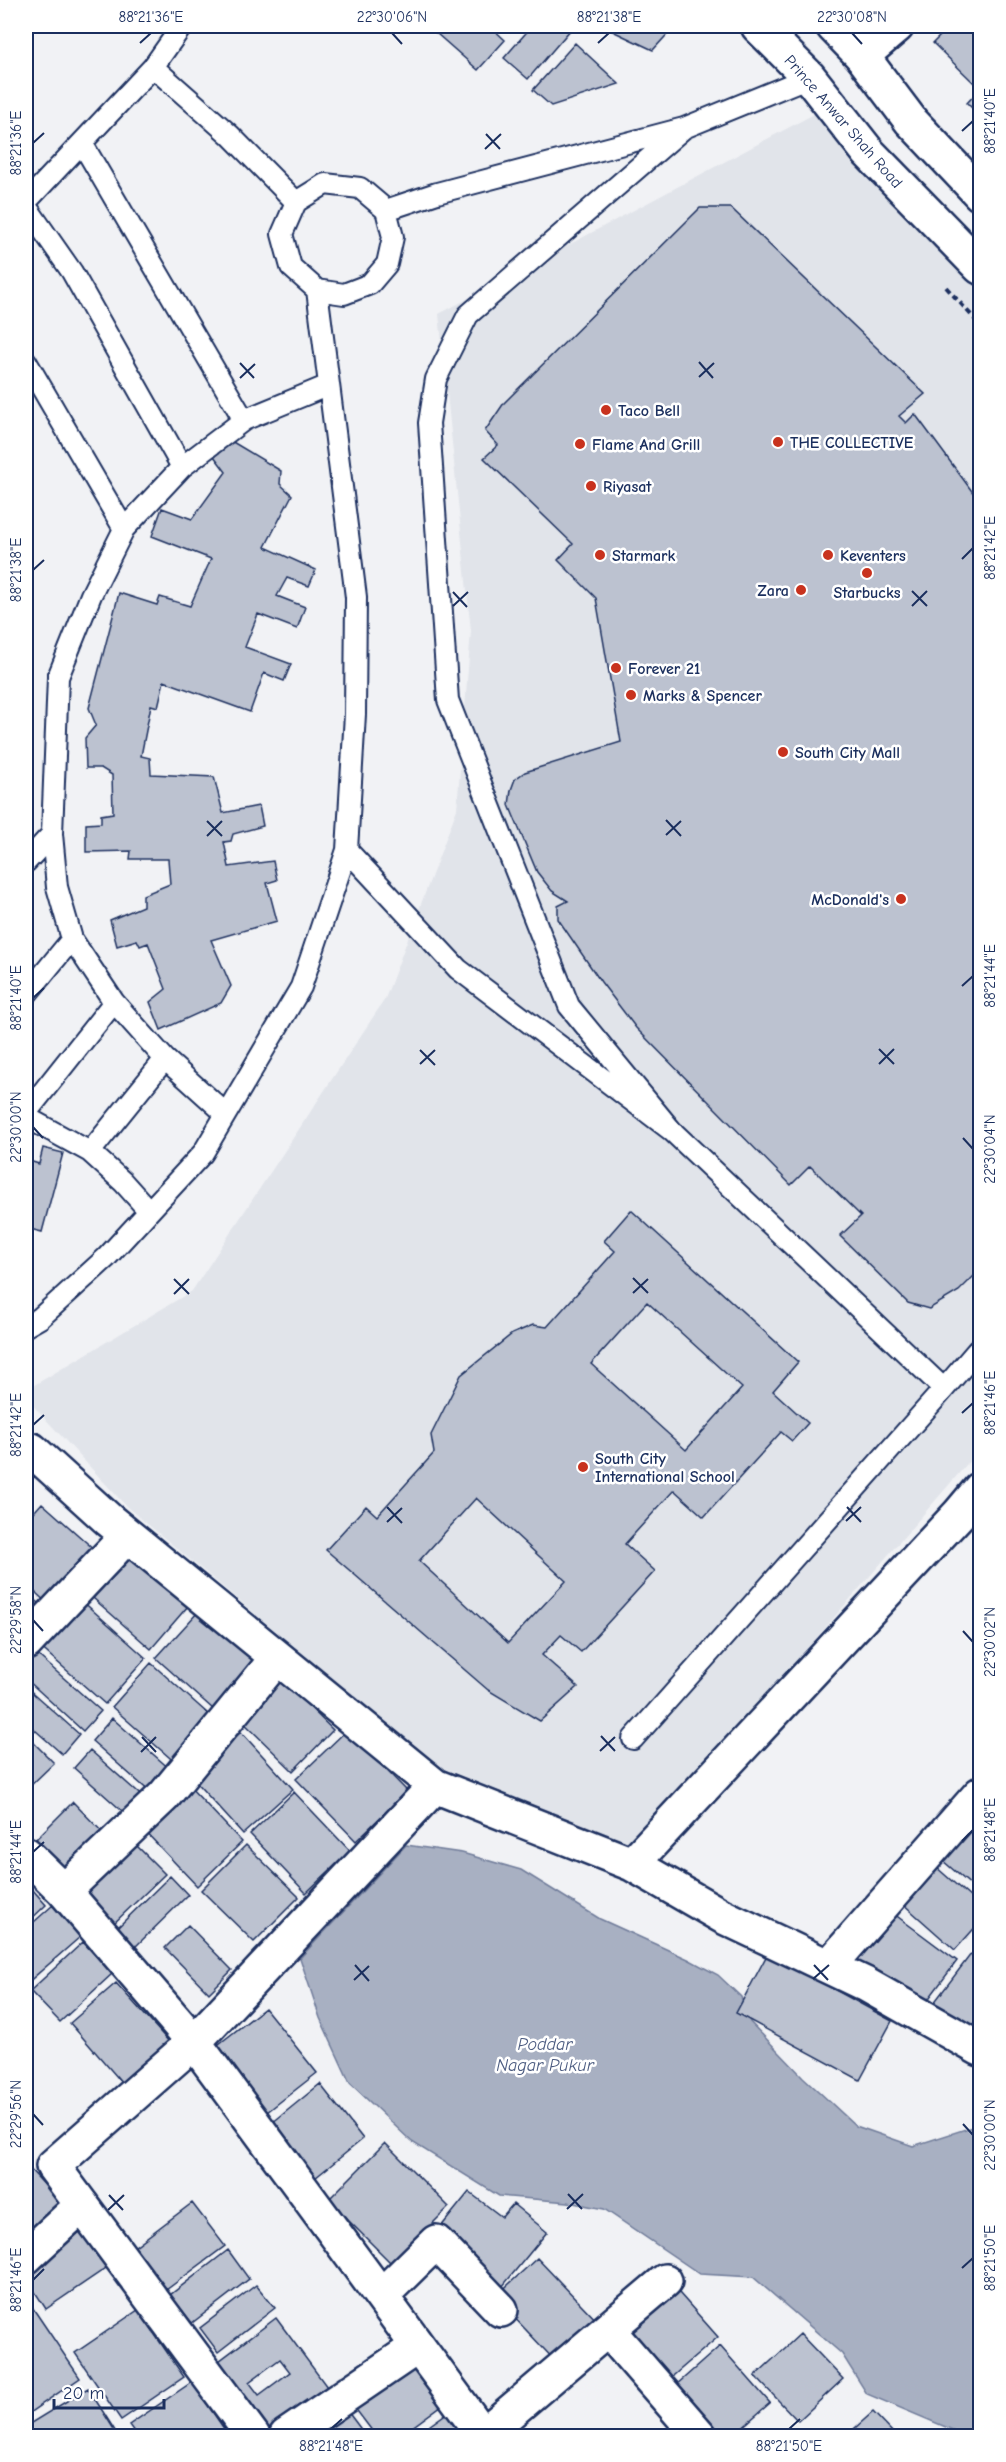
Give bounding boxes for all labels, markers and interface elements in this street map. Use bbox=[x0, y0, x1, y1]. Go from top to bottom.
text: 88°21'36"E bbox=[119, 8, 183, 26]
text: 22°30'06"N bbox=[357, 8, 427, 26]
text: 88°21'38"E bbox=[577, 8, 641, 26]
text: 22°30'08"N bbox=[817, 8, 887, 26]
street label: Prince Anwar Shah Road bbox=[781, 51, 906, 192]
text: 88°21'40"E bbox=[981, 88, 999, 154]
text: 88°21'36"E bbox=[7, 111, 25, 175]
place label: Taco Bell bbox=[618, 402, 680, 420]
marker: Taco Bell bbox=[599, 403, 613, 417]
place label: THE COLLECTIVE bbox=[790, 434, 914, 452]
marker: THE COLLECTIVE bbox=[771, 435, 785, 449]
place label: Flame And Grill bbox=[592, 436, 700, 454]
marker: Flame And Grill bbox=[573, 437, 587, 451]
place label: Riyasat bbox=[603, 478, 652, 496]
marker: Riyasat bbox=[584, 479, 598, 493]
text: 88°21'42"E bbox=[981, 516, 999, 580]
text: 88°21'38"E bbox=[7, 538, 25, 602]
place label: Starmark bbox=[612, 547, 675, 565]
place label: Keventers bbox=[840, 547, 906, 565]
marker: Starmark bbox=[593, 548, 607, 562]
marker: Keventers bbox=[821, 548, 835, 562]
marker: Starbucks bbox=[860, 566, 874, 580]
place label: Zara bbox=[758, 582, 789, 600]
marker: Zara bbox=[794, 583, 808, 597]
place label: Starbucks bbox=[834, 584, 901, 602]
place label: Forever 21 bbox=[628, 660, 700, 678]
marker: Forever 21 bbox=[609, 661, 623, 675]
place label: Marks & Spencer bbox=[643, 687, 762, 705]
marker: Marks & Spencer bbox=[624, 688, 638, 702]
place label: South City Mall bbox=[795, 744, 900, 762]
marker: South City Mall bbox=[776, 745, 790, 759]
place label: McDonald's bbox=[811, 891, 889, 909]
marker: McDonald's bbox=[894, 892, 908, 906]
text: 88°21'44"E bbox=[981, 944, 999, 1008]
text: 88°21'40"E bbox=[7, 965, 25, 1031]
text: 22°30'00"N bbox=[7, 1091, 25, 1163]
text: 22°30'04"N bbox=[981, 1114, 999, 1184]
text: 88°21'46"E bbox=[981, 1371, 999, 1435]
text: 88°21'42"E bbox=[7, 1393, 25, 1457]
place label: South City International School bbox=[595, 1450, 735, 1486]
marker: South City International School bbox=[576, 1460, 590, 1474]
text: 22°29'58"N bbox=[7, 1586, 25, 1654]
text: 22°30'02"N bbox=[981, 1607, 999, 1677]
text: 88°21'48"E bbox=[981, 1798, 999, 1862]
text: 88°21'44"E bbox=[7, 1820, 25, 1884]
water label: Poddar Nagar Pukur bbox=[496, 2034, 595, 2076]
text: 22°29'56"N bbox=[7, 2080, 25, 2148]
text: 22°30'00"N bbox=[981, 2099, 999, 2171]
text: 88°21'50"E bbox=[981, 2225, 999, 2291]
text: 88°21'46"E bbox=[7, 2248, 25, 2312]
scale bar bbox=[54, 2372, 164, 2410]
text: 20 m bbox=[63, 2383, 104, 2404]
text: 88°21'48"E bbox=[299, 2437, 363, 2455]
text: 88°21'50"E bbox=[756, 2437, 822, 2455]

